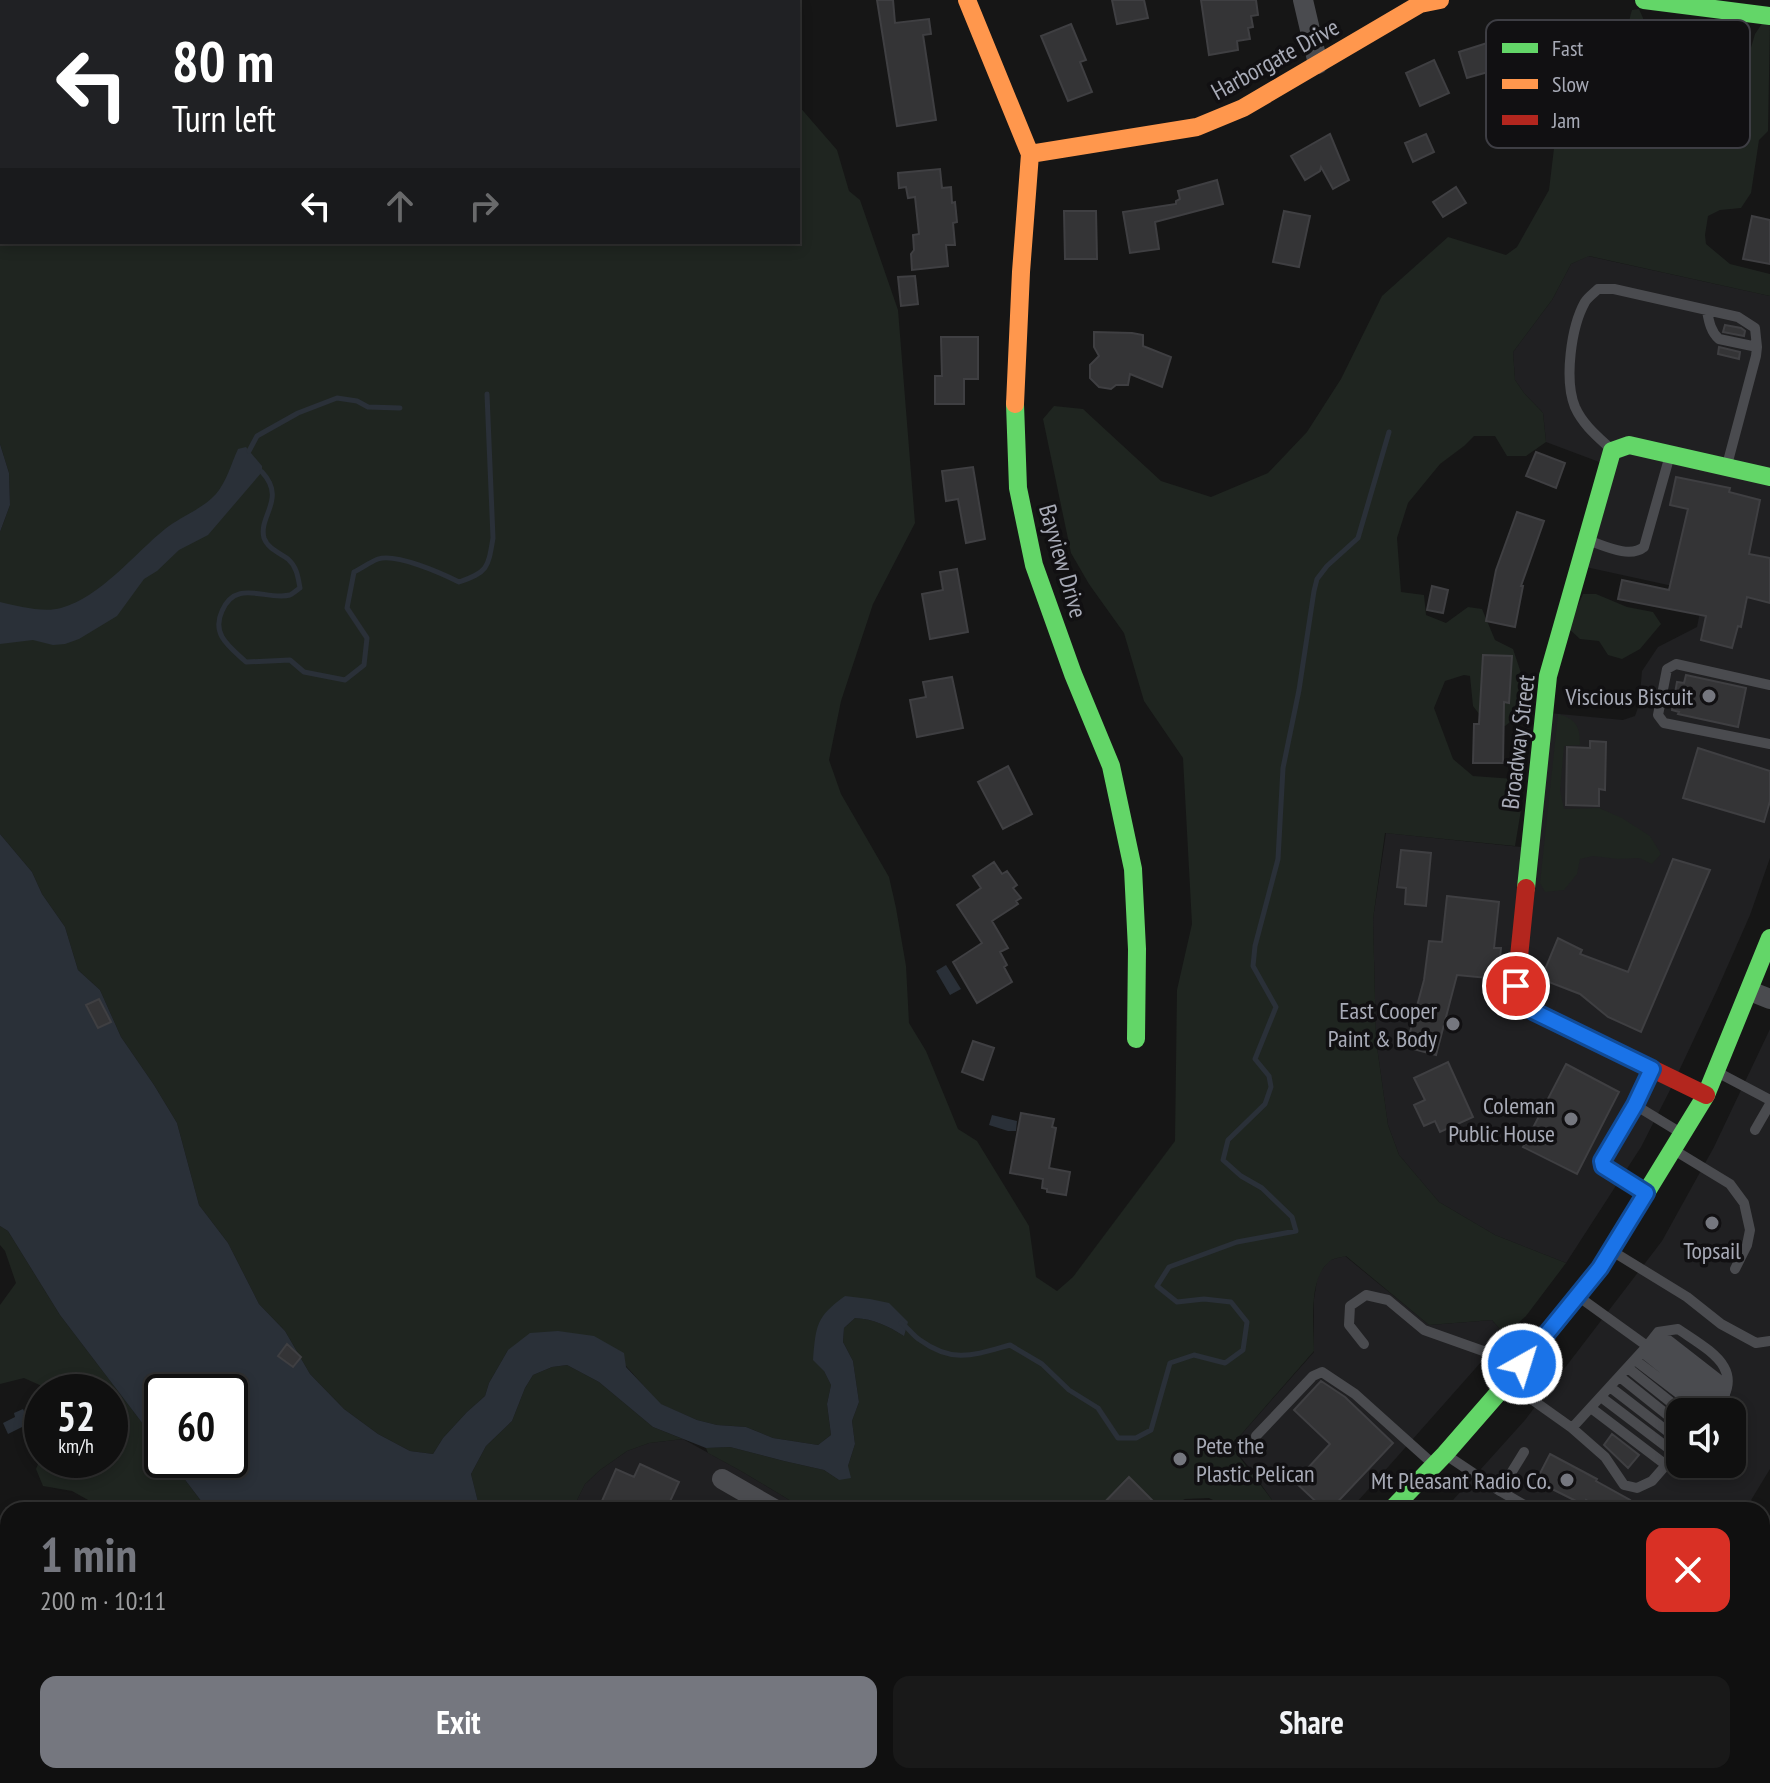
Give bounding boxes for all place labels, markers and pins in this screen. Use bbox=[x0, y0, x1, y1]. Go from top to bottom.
place label: Viscious Biscuit bbox=[1564, 681, 1693, 712]
marker: Viscious Biscuit bbox=[1700, 687, 1718, 705]
pin bbox=[1482, 952, 1550, 1020]
place label: East Cooper Paint & Body bbox=[1328, 995, 1437, 1054]
marker: East Cooper Paint & Body bbox=[1444, 1015, 1462, 1033]
place label: Coleman Public House bbox=[1448, 1090, 1555, 1149]
marker: Coleman Public House bbox=[1562, 1110, 1580, 1128]
marker: Topsail bbox=[1703, 1214, 1721, 1232]
place label: Topsail bbox=[1683, 1235, 1741, 1266]
place label: Pete the Plastic Pelican bbox=[1196, 1430, 1315, 1489]
marker: Pete the Plastic Pelican bbox=[1171, 1450, 1189, 1468]
place label: Mt Pleasant Radio Co. bbox=[1371, 1465, 1551, 1496]
marker: Mt Pleasant Radio Co. bbox=[1558, 1471, 1576, 1489]

